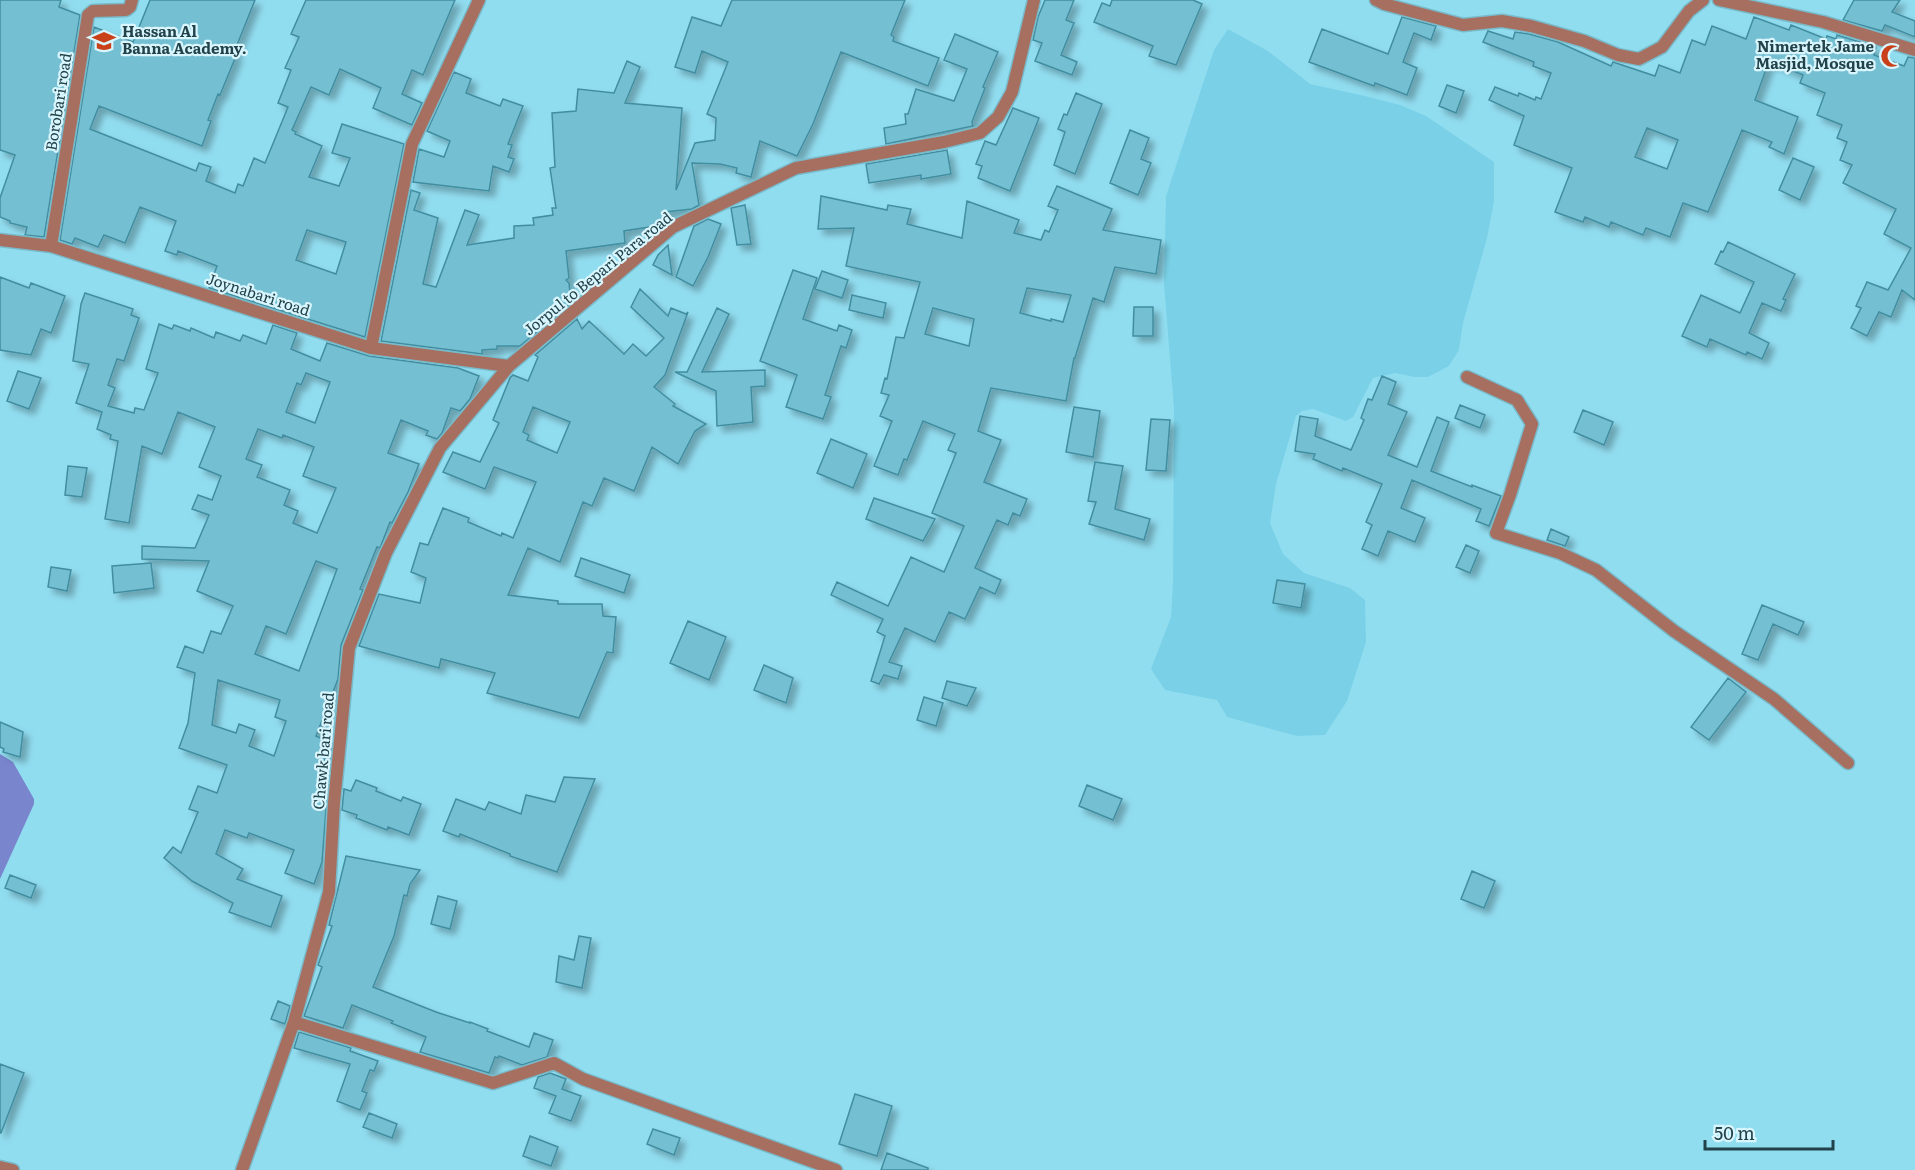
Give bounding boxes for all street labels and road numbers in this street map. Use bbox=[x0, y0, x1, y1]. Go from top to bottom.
street label: Borobari road bbox=[38, 51, 77, 152]
street label: Jorpul to Bepari Para road bbox=[518, 205, 677, 340]
street label: Joynabari road bbox=[204, 266, 313, 321]
street label: Chawk bari road bbox=[306, 691, 339, 810]

